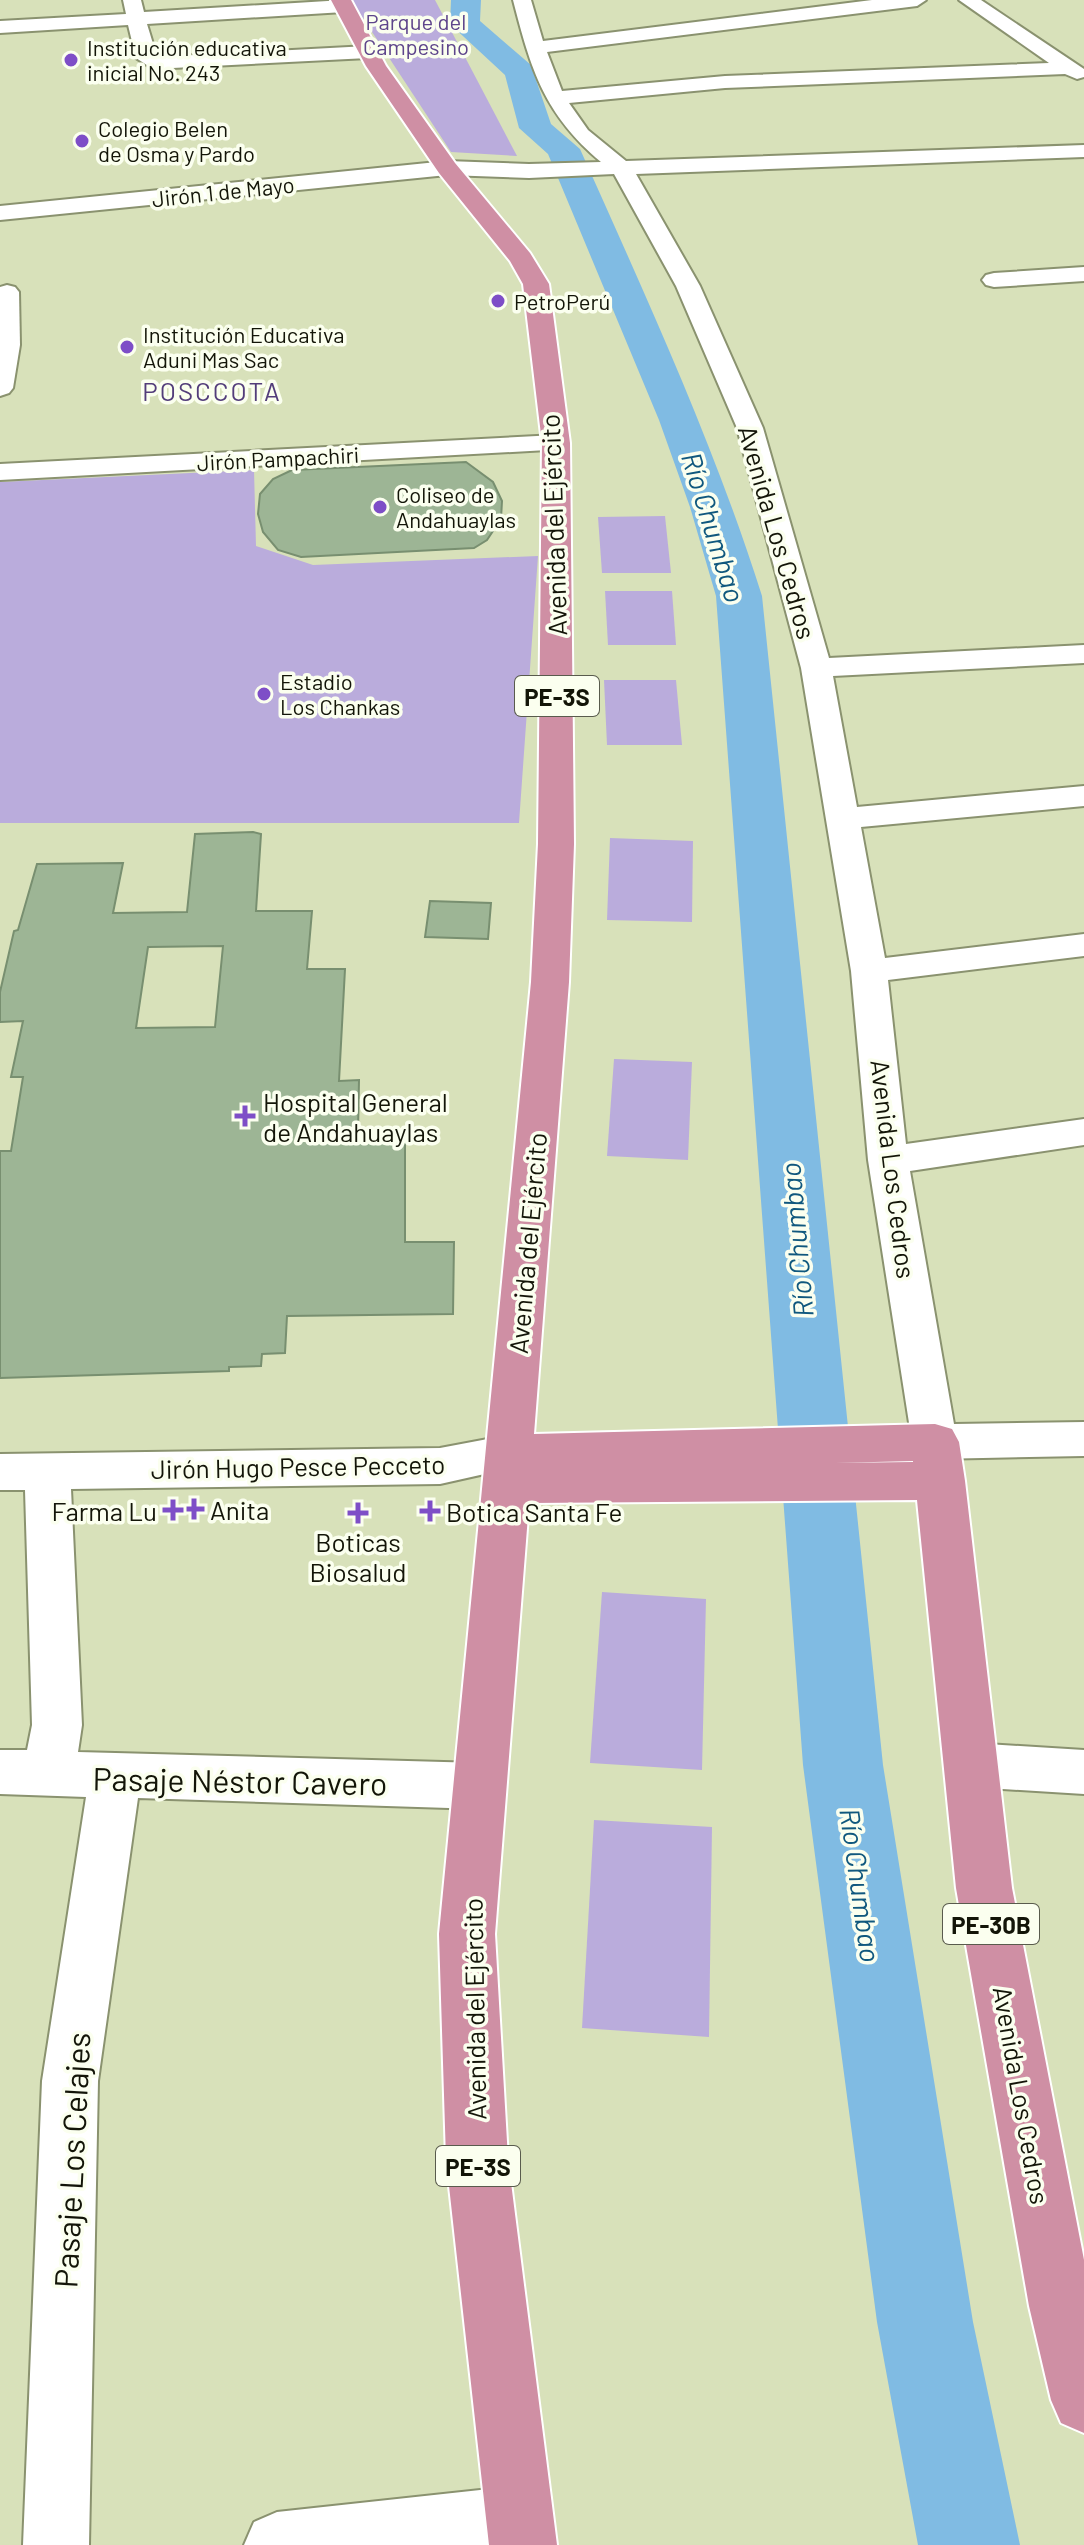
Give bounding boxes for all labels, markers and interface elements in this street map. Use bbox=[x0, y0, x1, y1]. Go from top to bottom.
park label: Parque del Campesino bbox=[363, 8, 469, 59]
place label: Institución educativa inicial No. 243 bbox=[87, 34, 287, 85]
marker: Institución educativa inicial No. 243 bbox=[62, 51, 80, 69]
place label: Colegio Belen de Osma y Pardo bbox=[98, 115, 255, 166]
marker: Colegio Belen de Osma y Pardo bbox=[73, 132, 91, 150]
street label: Jirón 1 de Mayo bbox=[150, 171, 296, 211]
place label: PetroPerú bbox=[514, 288, 610, 314]
marker: PetroPerú bbox=[489, 292, 507, 310]
place label: Institución Educativa Aduni Mas Sac bbox=[143, 321, 344, 372]
marker: Institución Educativa Aduni Mas Sac bbox=[118, 338, 136, 356]
district label: POSCCOTA bbox=[142, 375, 282, 406]
street label: Avenida del Ejército bbox=[534, 413, 572, 637]
street label: Avenida Los Cedros bbox=[733, 422, 823, 642]
street label: Jirón Pampachiri bbox=[196, 441, 360, 475]
water label: Río Chumbao bbox=[675, 448, 753, 606]
place label: Coliseo de Andahuaylas bbox=[396, 481, 516, 532]
marker: Coliseo de Andahuaylas bbox=[371, 498, 389, 516]
place label: Estadio Los Chankas bbox=[280, 668, 400, 719]
road number: PE-3S bbox=[515, 676, 599, 716]
marker: Estadio Los Chankas bbox=[255, 685, 273, 703]
street label: Avenida Los Cedros bbox=[865, 1058, 923, 1280]
place label: Hospital General de Andahuaylas bbox=[263, 1086, 448, 1147]
marker: Hospital General de Andahuaylas bbox=[234, 1105, 256, 1127]
street label: Avenida del Ejército bbox=[502, 1131, 552, 1355]
water label: Río Chumbao bbox=[772, 1161, 820, 1319]
street label: Jirón Hugo Pesce Pecceto bbox=[151, 1448, 445, 1484]
place label: Anita bbox=[210, 1494, 269, 1525]
place label: Farma Lu bbox=[52, 1495, 157, 1526]
place label: Botica Santa Fe bbox=[446, 1496, 622, 1527]
marker: Anita bbox=[185, 1500, 203, 1518]
marker: Farma Lu bbox=[164, 1501, 182, 1519]
marker: Botica Santa Fe bbox=[421, 1502, 439, 1520]
marker: Boticas Biosalud bbox=[349, 1504, 367, 1522]
place label: Boticas Biosalud bbox=[309, 1526, 407, 1587]
street label: Pasaje Néstor Cavero bbox=[92, 1758, 388, 1802]
water label: Río Chumbao bbox=[833, 1806, 889, 1964]
street label: Avenida del Ejército bbox=[457, 1898, 491, 2120]
road number: PE-30B bbox=[943, 1904, 1039, 1944]
street label: Avenida Los Cedros bbox=[988, 1984, 1056, 2206]
street label: Pasaje Los Celajes bbox=[45, 2031, 97, 2289]
road number: PE-3S bbox=[436, 2146, 520, 2186]

